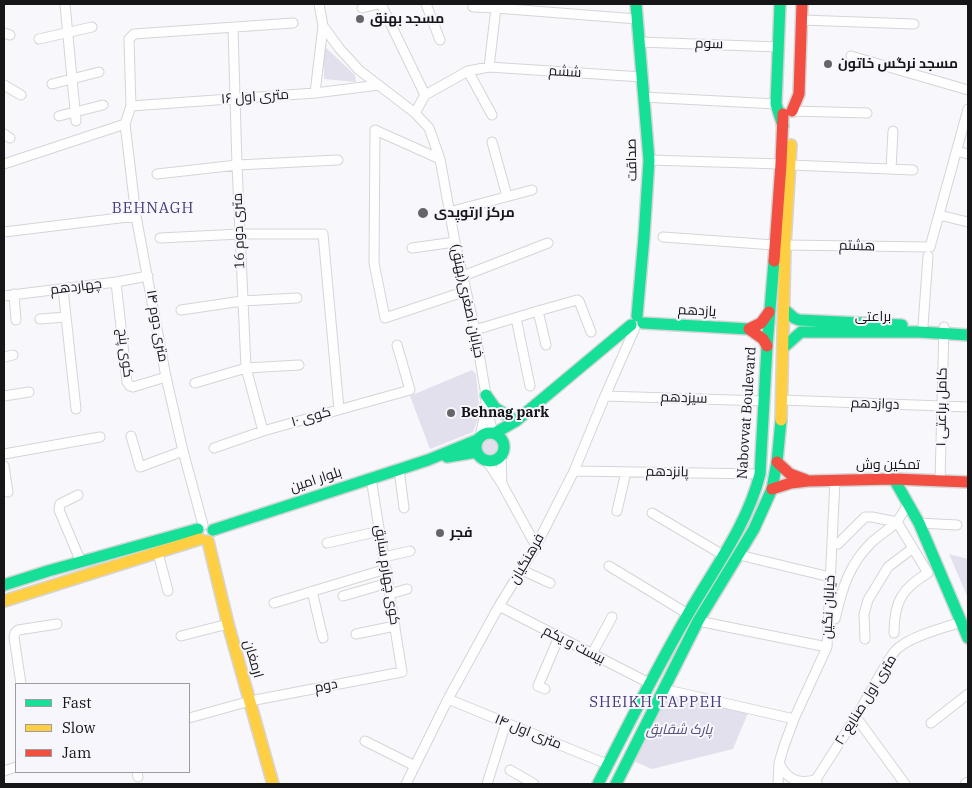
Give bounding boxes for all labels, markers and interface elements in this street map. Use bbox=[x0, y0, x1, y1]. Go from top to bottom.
place label: مسجد بهنق bbox=[370, 11, 444, 27]
marker: مسجد بهنق bbox=[354, 13, 366, 25]
street label: سوم bbox=[694, 35, 724, 53]
place label: مسجد نرگس خاتون bbox=[838, 56, 958, 72]
marker: مسجد نرگس خاتون bbox=[822, 58, 834, 70]
street label: ششم bbox=[548, 62, 582, 82]
street label: ۱۶ متری اول bbox=[220, 86, 290, 108]
street label: صداقت bbox=[623, 139, 641, 181]
street label: 16 متری دوم bbox=[229, 193, 249, 269]
district label: BEHNAGH bbox=[111, 200, 195, 218]
place label: مرکز ارتوپدی bbox=[434, 205, 515, 221]
marker: مرکز ارتوپدی bbox=[416, 206, 430, 220]
street label: هشتم bbox=[839, 237, 875, 255]
street label: خیابان اصغری(بهنق) bbox=[447, 242, 487, 360]
street label: چهاردهم bbox=[49, 275, 103, 299]
street label: ۱۴ متری دوم bbox=[142, 289, 172, 363]
street label: یازدهم bbox=[677, 302, 717, 320]
street label: براعتی bbox=[855, 309, 891, 325]
street label: کوی پنج bbox=[114, 328, 136, 378]
street label: Nabovvat Boulevard bbox=[734, 346, 760, 480]
street label: کامل براعتی ۱ bbox=[933, 367, 951, 447]
street label: سیزدهم bbox=[660, 389, 708, 407]
street label: دوازدهم bbox=[850, 395, 900, 413]
street label: کوی ۱۰ bbox=[289, 403, 333, 431]
place label: Behnag park bbox=[461, 405, 549, 421]
marker: Behnag park bbox=[445, 407, 457, 419]
street label: تمکین وش bbox=[856, 457, 920, 473]
street label: پانزدهم bbox=[645, 463, 689, 481]
street label: بلوار امین bbox=[288, 464, 344, 496]
street label: کوی چهارم سابق bbox=[371, 524, 403, 626]
place label: فجر bbox=[450, 525, 473, 541]
marker: فجر bbox=[434, 527, 446, 539]
street label: فرهنگیان bbox=[506, 531, 548, 587]
street label: خیابان نگین bbox=[819, 575, 839, 639]
street label: بیست و یکم bbox=[540, 622, 608, 668]
street label: ارمغان bbox=[240, 638, 266, 680]
street label: ۲۰ متری اول صنایع bbox=[831, 652, 901, 748]
street label: دوم bbox=[313, 676, 339, 696]
legend bbox=[15, 683, 190, 773]
text: Fast bbox=[62, 693, 92, 712]
district label: SHEIKH TAPPEH bbox=[588, 694, 724, 712]
street label: ۱۴ متری اول bbox=[492, 711, 564, 753]
text: Slow bbox=[62, 718, 95, 737]
park label: پارک شقایق bbox=[646, 722, 712, 738]
text: Jam bbox=[62, 743, 91, 762]

